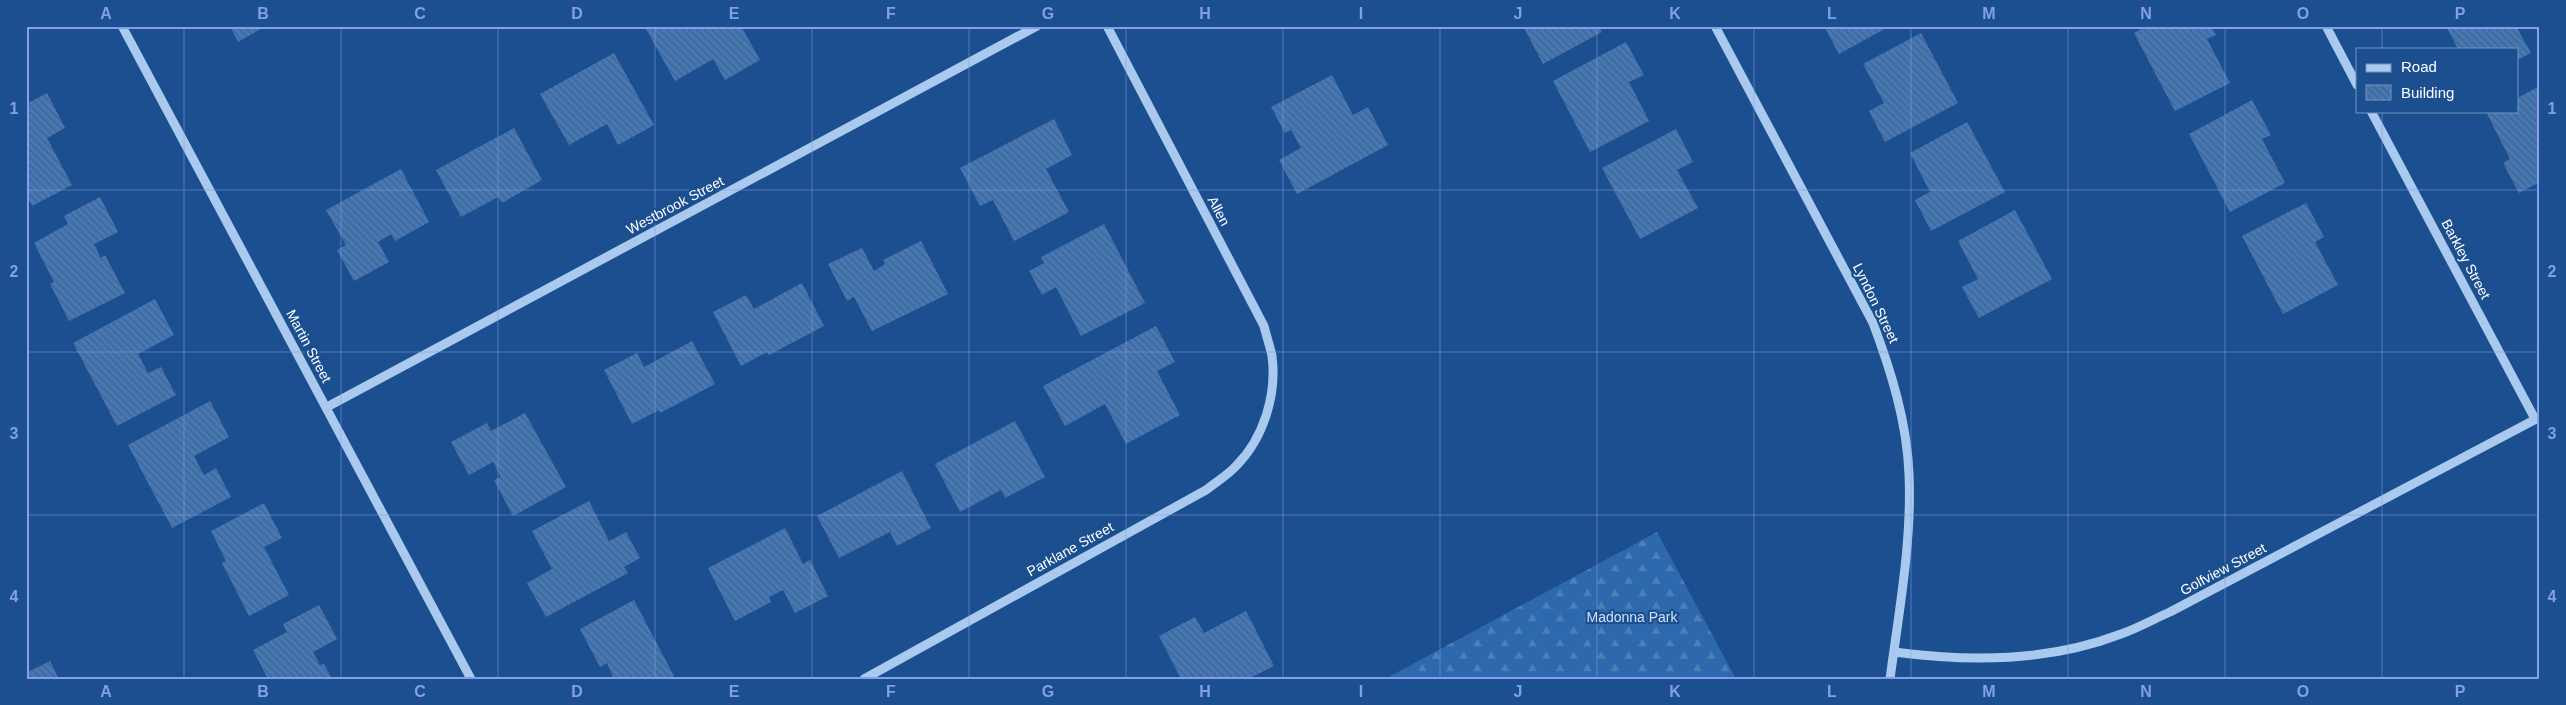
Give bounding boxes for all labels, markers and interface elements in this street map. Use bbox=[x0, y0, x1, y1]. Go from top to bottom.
text: A bbox=[100, 5, 112, 22]
text: B bbox=[257, 5, 269, 22]
text: C bbox=[414, 5, 426, 22]
text: D bbox=[571, 5, 583, 22]
text: E bbox=[729, 5, 740, 22]
text: F bbox=[886, 5, 896, 22]
text: G bbox=[1042, 5, 1054, 22]
text: H bbox=[1199, 5, 1211, 22]
text: I bbox=[1359, 5, 1363, 22]
text: J bbox=[1514, 5, 1522, 22]
text: K bbox=[1669, 5, 1681, 22]
text: L bbox=[1827, 5, 1837, 22]
text: M bbox=[1982, 5, 1996, 22]
text: N bbox=[2140, 5, 2152, 22]
text: O bbox=[2297, 5, 2309, 22]
text: P bbox=[2455, 5, 2466, 22]
legend bbox=[2356, 48, 2518, 112]
text: Road bbox=[2401, 58, 2437, 75]
text: Building bbox=[2401, 84, 2454, 101]
text: 1 bbox=[10, 100, 19, 117]
text: 1 bbox=[2548, 100, 2557, 117]
street label: Westbrook Street bbox=[624, 173, 726, 237]
street label: Allen bbox=[1205, 193, 1233, 229]
street label: Barkley Street bbox=[2438, 216, 2494, 302]
street label: Lyndon Street bbox=[1850, 261, 1902, 346]
text: 2 bbox=[10, 263, 19, 280]
text: 2 bbox=[2548, 263, 2557, 280]
street label: Martin Street bbox=[283, 307, 335, 385]
text: 3 bbox=[10, 425, 19, 442]
text: 3 bbox=[2548, 425, 2557, 442]
street label: Parklane Street bbox=[1024, 519, 1116, 579]
street label: Golfview Street bbox=[2177, 540, 2269, 598]
text: 4 bbox=[10, 588, 19, 605]
text: 4 bbox=[2548, 588, 2557, 605]
park label: Madonna Park bbox=[1586, 609, 1679, 625]
text: A bbox=[100, 683, 112, 700]
text: B bbox=[257, 683, 269, 700]
text: C bbox=[414, 683, 426, 700]
text: D bbox=[571, 683, 583, 700]
text: E bbox=[729, 683, 740, 700]
text: F bbox=[886, 683, 896, 700]
text: G bbox=[1042, 683, 1054, 700]
text: H bbox=[1199, 683, 1211, 700]
text: I bbox=[1359, 683, 1363, 700]
text: J bbox=[1514, 683, 1522, 700]
text: K bbox=[1669, 683, 1681, 700]
text: L bbox=[1827, 683, 1837, 700]
text: M bbox=[1982, 683, 1996, 700]
text: N bbox=[2140, 683, 2152, 700]
text: O bbox=[2297, 683, 2309, 700]
text: P bbox=[2455, 683, 2466, 700]

